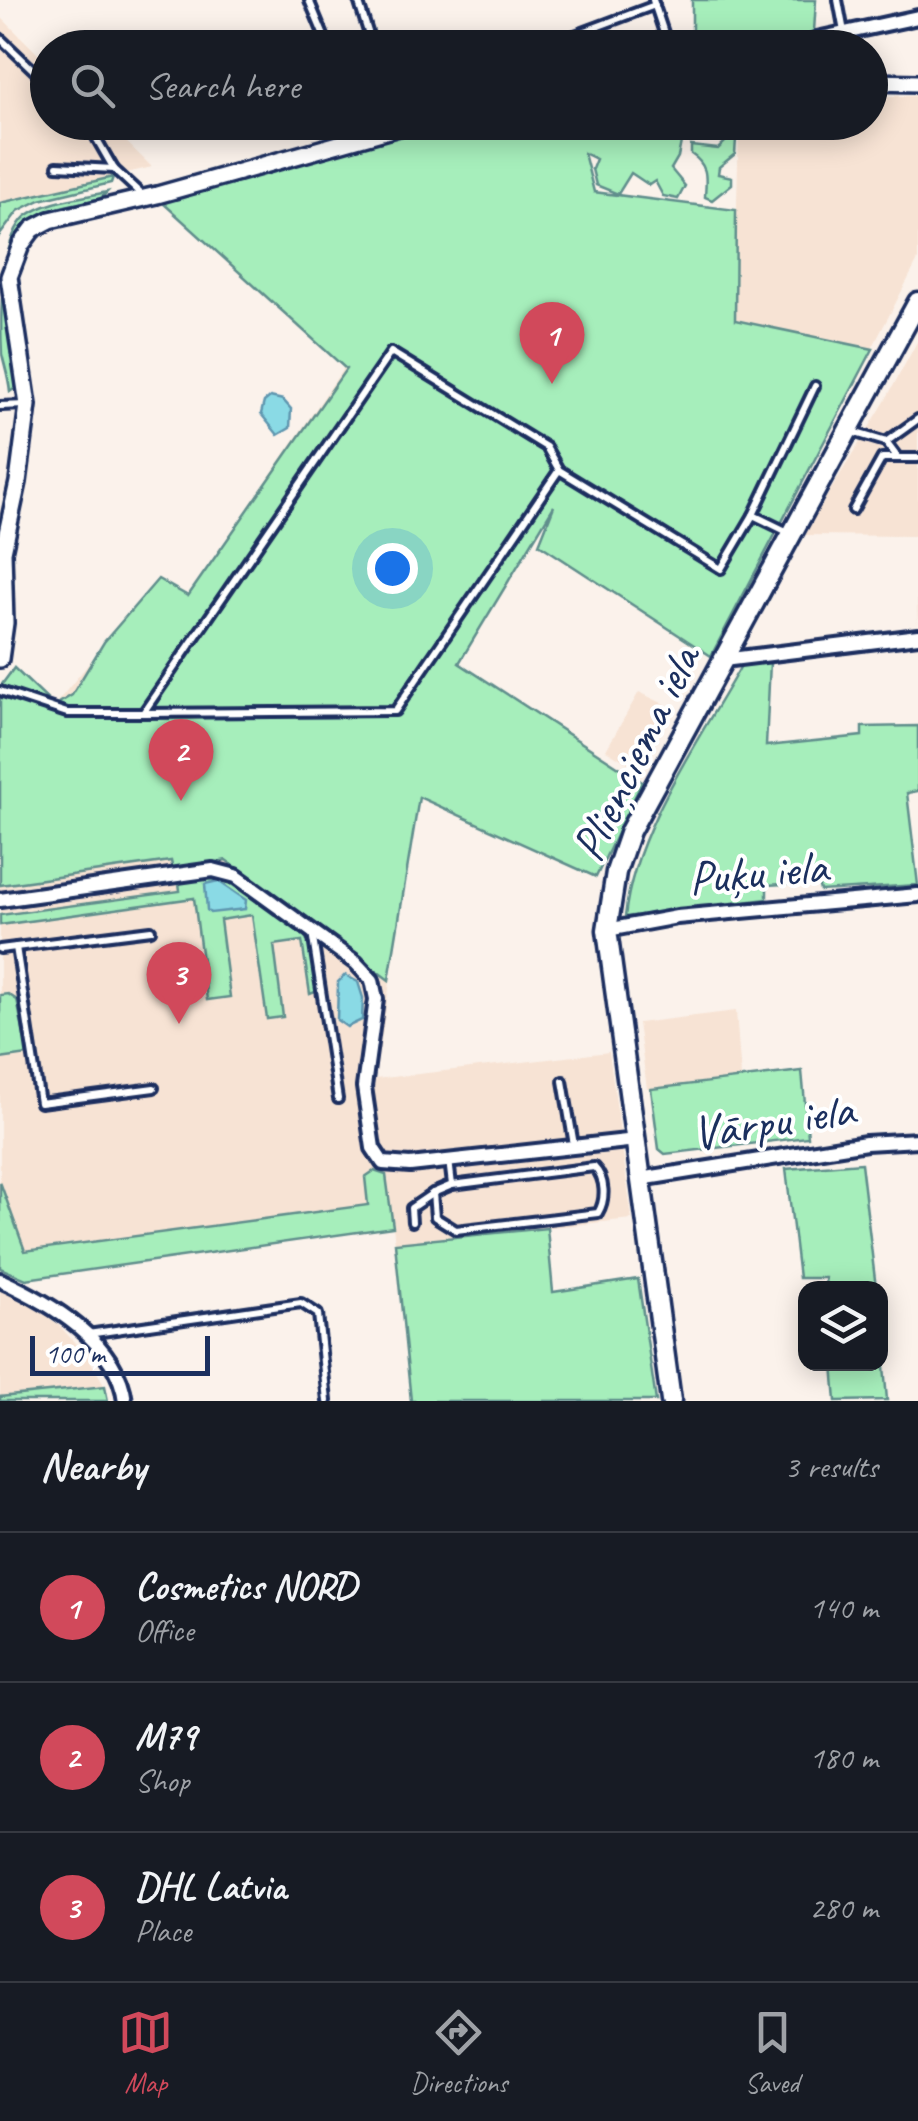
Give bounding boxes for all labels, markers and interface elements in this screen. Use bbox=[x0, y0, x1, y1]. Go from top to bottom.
search box bbox=[30, 30, 888, 140]
icon: search bbox=[65, 58, 120, 113]
text: Search here bbox=[145, 62, 300, 109]
pin: 1 bbox=[520, 302, 584, 384]
your location bbox=[367, 543, 418, 594]
street label: Plieņciema iela bbox=[557, 632, 715, 870]
pin: 2 bbox=[148, 718, 214, 801]
street label: Puķu iela bbox=[686, 836, 833, 908]
pin: 3 bbox=[146, 942, 212, 1024]
street label: Vārpu iela bbox=[688, 1078, 861, 1163]
map controls bbox=[798, 1281, 888, 1371]
button: layers bbox=[798, 1281, 888, 1371]
scale bar bbox=[30, 1331, 210, 1376]
text: 100 m bbox=[45, 1336, 105, 1371]
text: Nearby bbox=[40, 1440, 146, 1493]
text: 3 results bbox=[784, 1446, 878, 1487]
text: Cosmetics NORD bbox=[135, 1563, 356, 1610]
text: 1 bbox=[65, 1587, 80, 1628]
text: 140 m bbox=[809, 1587, 878, 1628]
text: Office bbox=[135, 1610, 194, 1651]
text: M79 bbox=[135, 1713, 196, 1760]
text: 2 bbox=[65, 1737, 80, 1778]
text: 180 m bbox=[809, 1737, 878, 1778]
text: Shop bbox=[135, 1760, 189, 1801]
text: DHL Latvia bbox=[135, 1863, 286, 1910]
text: 3 bbox=[65, 1887, 80, 1928]
text: 280 m bbox=[809, 1887, 878, 1928]
text: Place bbox=[135, 1910, 191, 1951]
tab: Map bbox=[118, 2005, 173, 2100]
tab: Directions bbox=[410, 2005, 508, 2100]
tab: Saved bbox=[745, 2005, 800, 2100]

